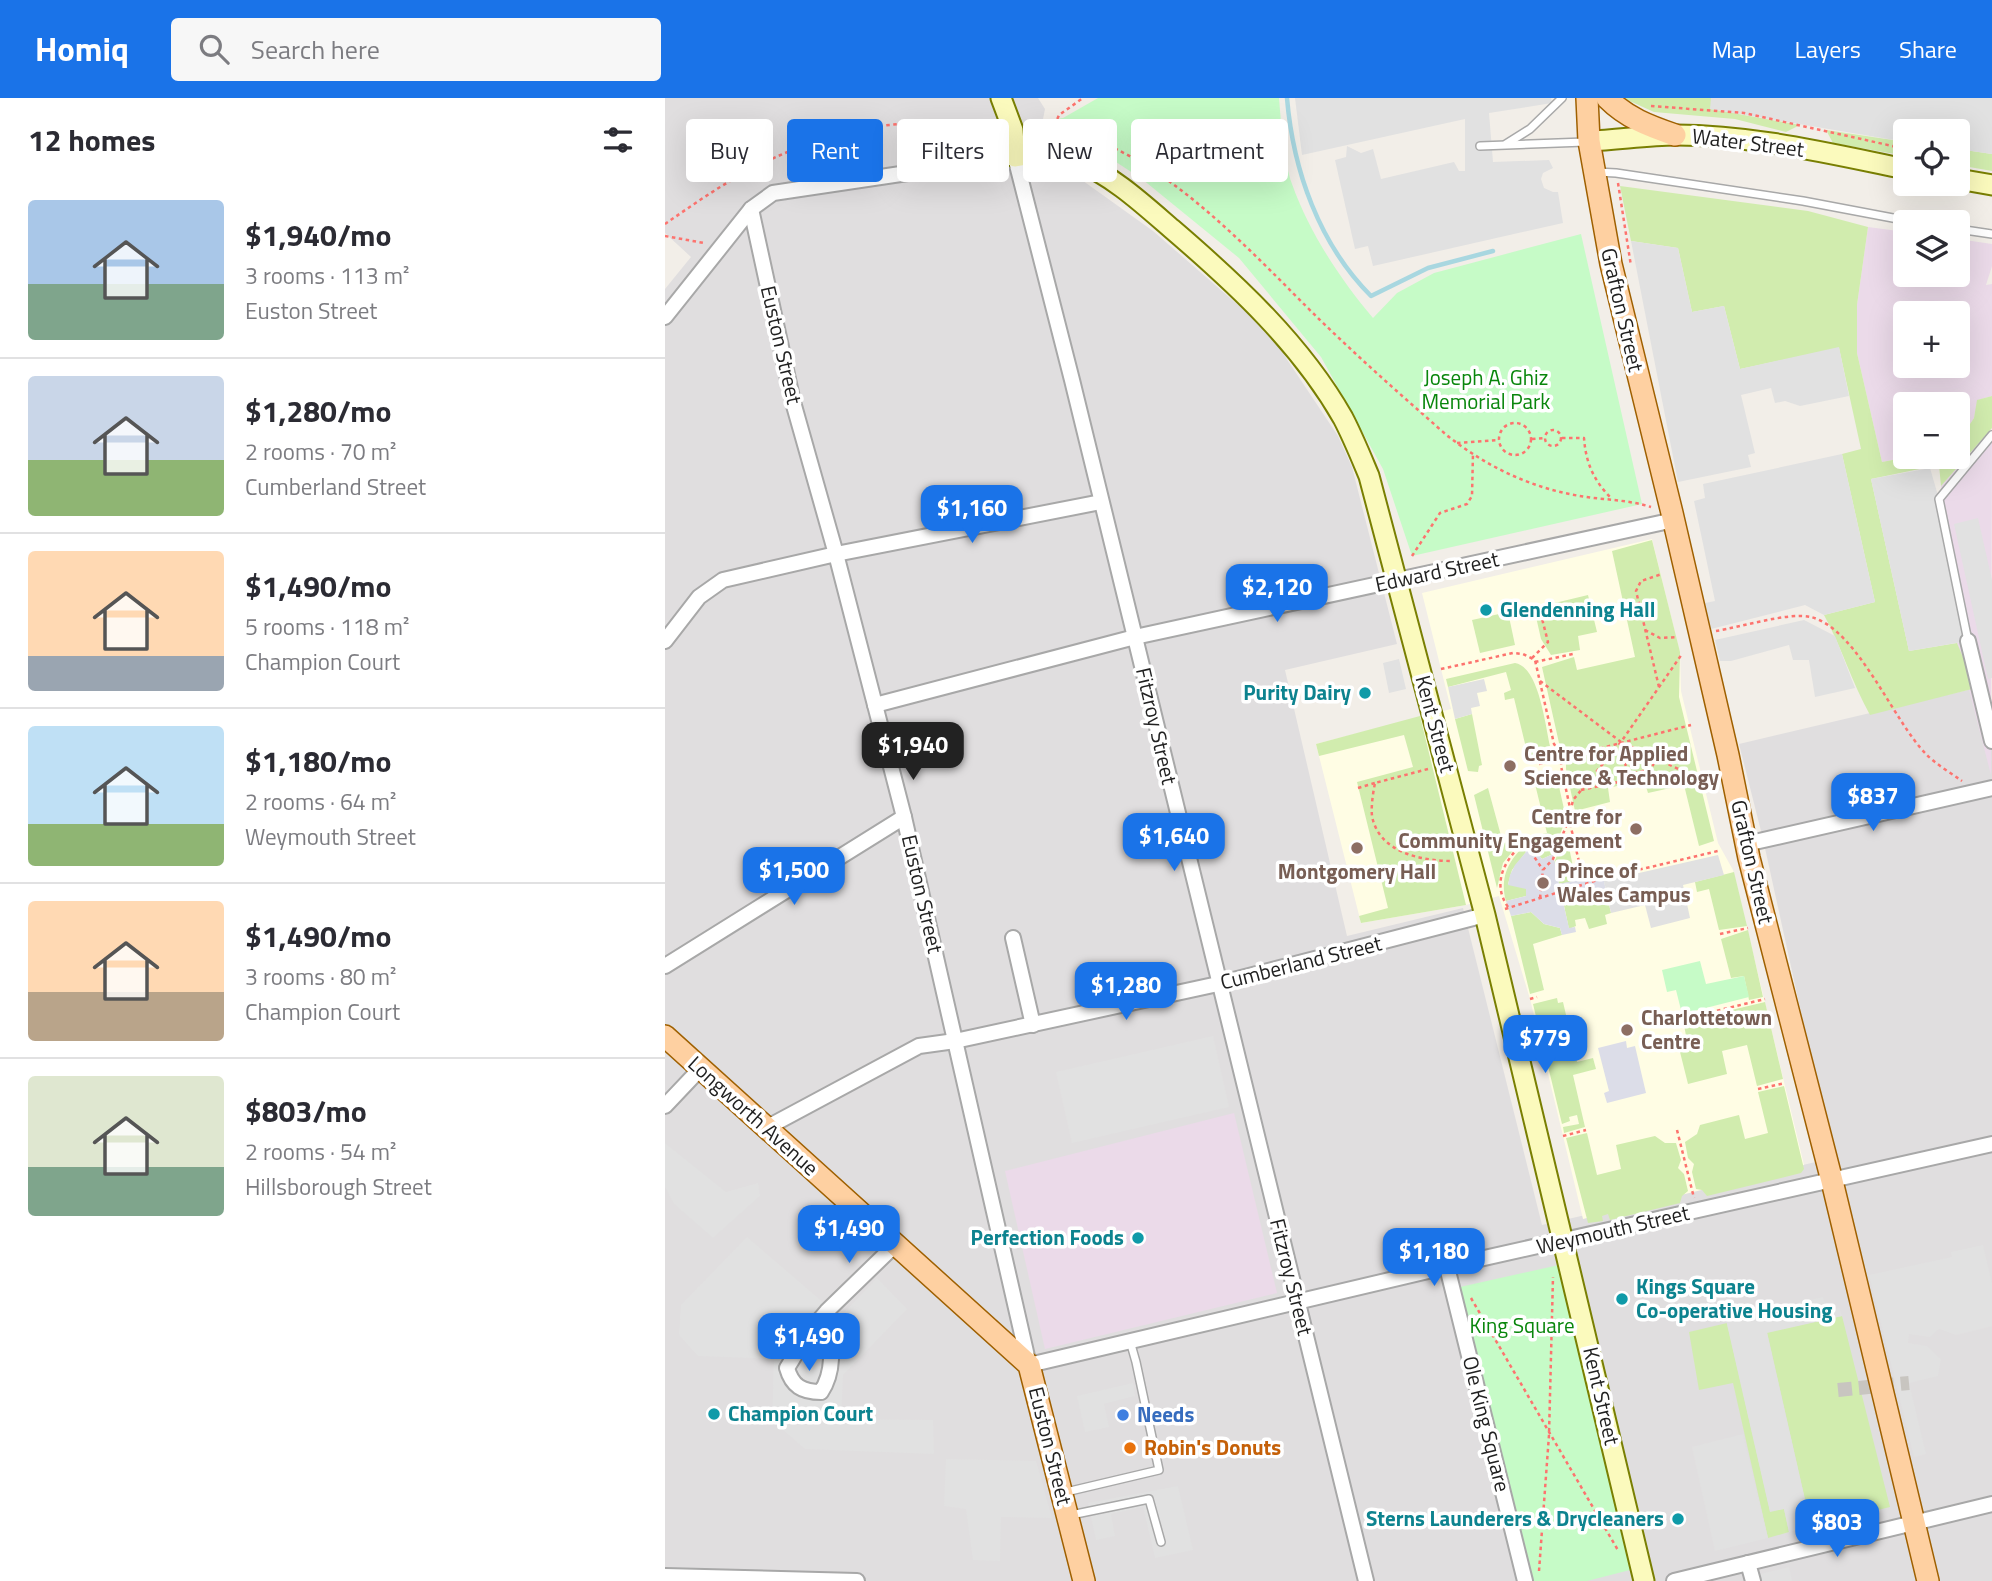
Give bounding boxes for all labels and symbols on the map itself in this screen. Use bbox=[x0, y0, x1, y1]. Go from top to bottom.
street label: Water Street bbox=[1690, 119, 1807, 165]
street label: Grafton Street bbox=[1593, 245, 1653, 375]
street label: Euston Street bbox=[753, 282, 811, 408]
park label: Joseph A. Ghiz Memorial Park bbox=[1422, 361, 1550, 417]
pin: $1,160 bbox=[915, 486, 1029, 545]
street label: Edward Street bbox=[1372, 542, 1502, 600]
pin: $2,120 bbox=[1220, 564, 1334, 624]
place label: Glendenning Hall bbox=[1500, 593, 1655, 625]
marker: Glendenning Hall bbox=[1478, 602, 1494, 618]
street label: Fitzroy Street bbox=[1128, 664, 1186, 788]
street label: Kent Street bbox=[1408, 671, 1464, 777]
place label: Purity Dairy bbox=[1243, 676, 1351, 708]
marker: Purity Dairy bbox=[1357, 685, 1373, 701]
pin: $1,940 bbox=[856, 722, 970, 782]
place label: Centre for Applied Science & Technology bbox=[1524, 737, 1720, 793]
marker: Centre for Applied Science & Technology bbox=[1502, 758, 1518, 774]
pin: $837 bbox=[1832, 774, 1914, 833]
street label: Grafton Street bbox=[1723, 797, 1783, 927]
place label: Centre for Community Engagement bbox=[1398, 800, 1622, 856]
pin: $1,640 bbox=[1117, 814, 1231, 873]
marker: Centre for Community Engagement bbox=[1628, 821, 1644, 837]
street label: Euston Street bbox=[894, 831, 952, 957]
marker: Montgomery Hall bbox=[1349, 840, 1365, 856]
pin: $1,500 bbox=[737, 848, 851, 907]
place label: Prince of Wales Campus bbox=[1557, 854, 1691, 910]
place label: Montgomery Hall bbox=[1278, 855, 1436, 887]
marker: Prince of Wales Campus bbox=[1535, 875, 1551, 891]
street label: Cumberland Street bbox=[1217, 926, 1385, 998]
pin: $1,280 bbox=[1069, 962, 1183, 1022]
place label: Charlottetown Centre bbox=[1641, 1001, 1772, 1057]
pin: $779 bbox=[1504, 1016, 1586, 1075]
marker: Charlottetown Centre bbox=[1619, 1022, 1635, 1038]
street label: Longworth Avenue bbox=[681, 1048, 826, 1183]
street label: Weymouth Street bbox=[1533, 1196, 1693, 1262]
pin: $1,490 bbox=[792, 1206, 906, 1265]
street label: Fitzroy Street bbox=[1262, 1215, 1322, 1339]
place label: Perfection Foods bbox=[971, 1221, 1124, 1253]
pin: $1,180 bbox=[1377, 1228, 1491, 1288]
marker: Perfection Foods bbox=[1130, 1230, 1146, 1246]
place label: Kings Square Co-operative Housing bbox=[1636, 1270, 1833, 1326]
marker: Kings Square Co-operative Housing bbox=[1614, 1291, 1630, 1307]
park label: King Square bbox=[1470, 1309, 1575, 1341]
pin: $1,490 bbox=[752, 1314, 866, 1373]
street label: Kent Street bbox=[1575, 1344, 1629, 1448]
street label: Ole King Square bbox=[1455, 1352, 1519, 1495]
street label: Euston Street bbox=[1021, 1383, 1081, 1509]
place label: Champion Court bbox=[728, 1397, 873, 1429]
place label: Needs bbox=[1137, 1398, 1194, 1430]
marker: Champion Court bbox=[706, 1406, 722, 1422]
marker: Needs bbox=[1115, 1407, 1131, 1423]
place label: Robin's Donuts bbox=[1144, 1431, 1281, 1463]
marker: Robin's Donuts bbox=[1122, 1440, 1138, 1456]
pin: $803 bbox=[1796, 1500, 1878, 1559]
place label: Sterns Launderers & Drycleaners bbox=[1366, 1502, 1664, 1534]
marker: Sterns Launderers & Drycleaners bbox=[1670, 1511, 1686, 1527]

